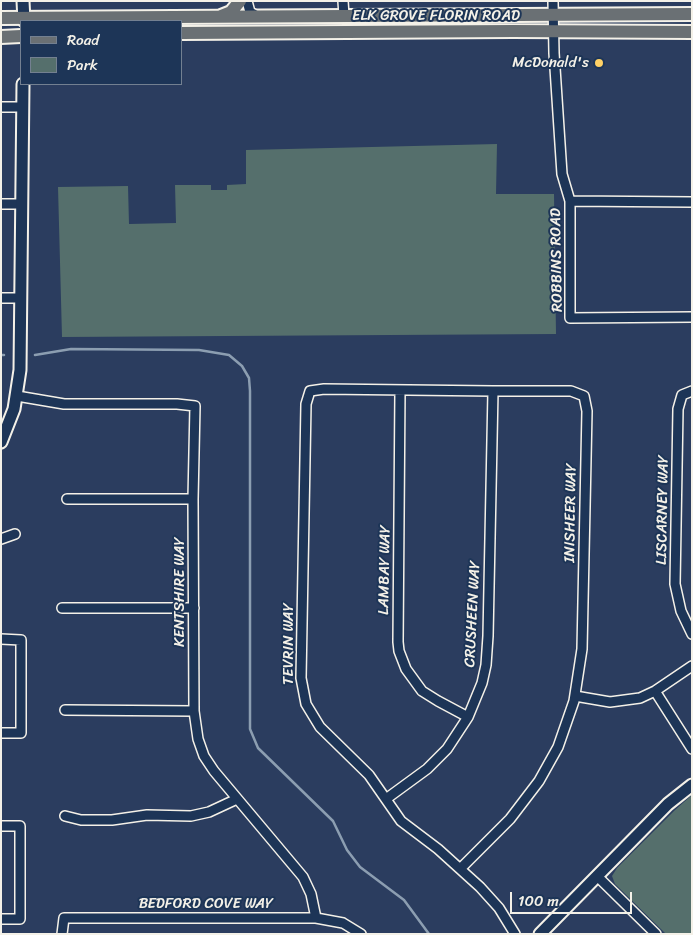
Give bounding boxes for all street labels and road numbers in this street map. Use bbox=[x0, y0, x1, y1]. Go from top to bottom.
street label: ELK GROVE FLORIN ROAD bbox=[352, 7, 520, 25]
street label: ROBBINS ROAD bbox=[547, 208, 567, 312]
street label: LISCARNEY WAY bbox=[653, 455, 673, 565]
street label: INISHEER WAY bbox=[561, 463, 581, 563]
street label: LAMBAY WAY bbox=[375, 525, 395, 615]
street label: KENTSHIRE WAY bbox=[171, 537, 189, 647]
street label: CRUSHEEN WAY bbox=[461, 560, 485, 668]
street label: TEVRIN WAY bbox=[280, 603, 298, 685]
street label: BEDFORD COVE WAY bbox=[139, 895, 273, 913]

